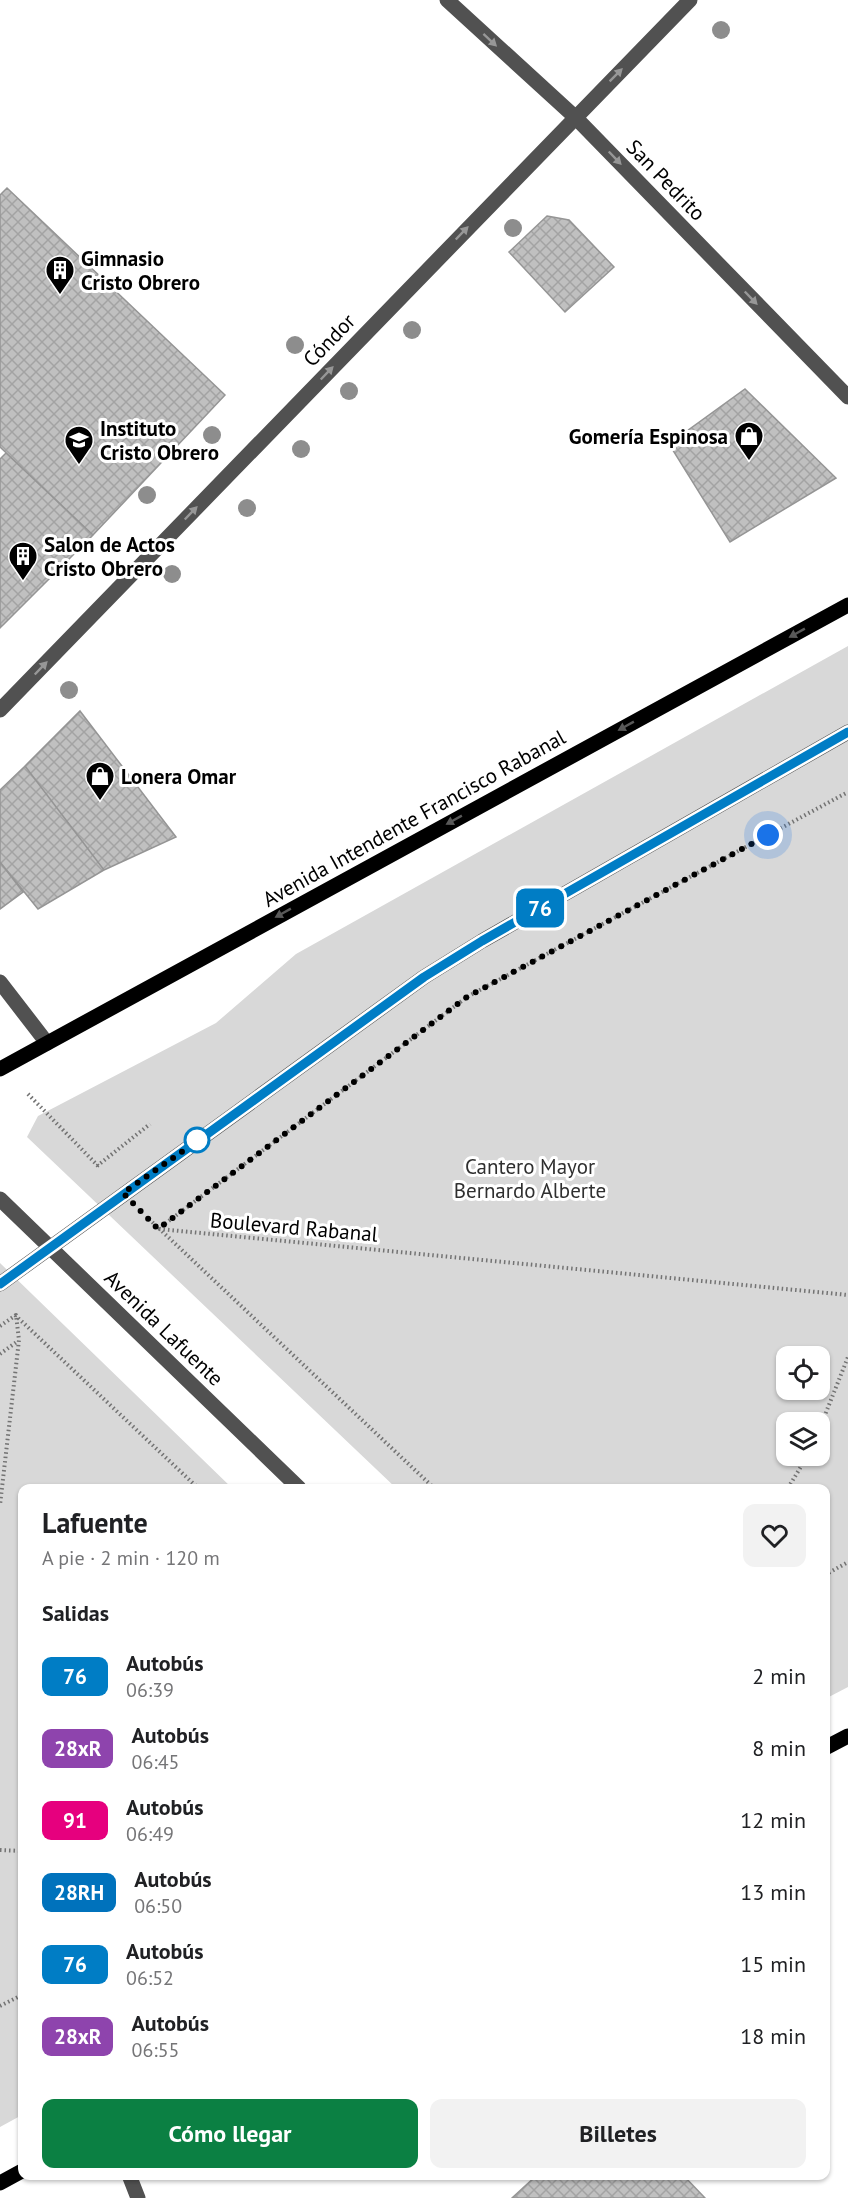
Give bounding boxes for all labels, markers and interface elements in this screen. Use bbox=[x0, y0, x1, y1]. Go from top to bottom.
one-way arrow bbox=[483, 32, 497, 46]
one-way arrow bbox=[608, 68, 623, 82]
street label: San Pedrito bbox=[621, 134, 711, 226]
one-way arrow bbox=[608, 151, 622, 165]
one-way arrow bbox=[455, 226, 469, 240]
place label: Gimnasio Cristo Obrero bbox=[81, 245, 200, 296]
building icon: Gimnasio Cristo Obrero bbox=[44, 254, 76, 296]
one-way arrow bbox=[744, 291, 758, 305]
street label: Cóndor bbox=[297, 308, 361, 372]
one-way arrow bbox=[319, 366, 333, 380]
place label: Instituto Cristo Obrero bbox=[100, 415, 219, 466]
shop icon: Gomería Espinosa bbox=[733, 420, 765, 462]
place label: Gomería Espinosa bbox=[569, 423, 728, 450]
school or university icon: Instituto Cristo Obrero bbox=[63, 424, 95, 466]
one-way arrow bbox=[184, 505, 198, 520]
place label: Salon de Actos Cristo Obrero bbox=[44, 531, 175, 582]
building icon: Salon de Actos Cristo Obrero bbox=[7, 540, 39, 582]
one-way arrow bbox=[788, 628, 805, 638]
one-way arrow bbox=[33, 661, 47, 675]
one-way arrow bbox=[617, 721, 634, 731]
street label: Avenida Intendente Francisco Rabanal bbox=[258, 723, 570, 913]
shop icon: Lonera Omar bbox=[84, 760, 116, 802]
place label: Lonera Omar bbox=[121, 763, 237, 790]
one-way arrow bbox=[446, 815, 463, 825]
your location bbox=[753, 820, 783, 850]
line badge: 76 bbox=[513, 888, 567, 928]
text: 76 bbox=[528, 895, 552, 922]
one-way arrow bbox=[275, 908, 292, 918]
unlabelled marker bbox=[184, 1127, 210, 1153]
park label: Cantero Mayor Bernardo Alberte bbox=[454, 1153, 606, 1204]
street label: Boulevard Rabanal bbox=[209, 1206, 379, 1248]
street label: Avenida Lafuente bbox=[99, 1264, 229, 1392]
map controls bbox=[776, 1346, 830, 1466]
button: locate bbox=[776, 1346, 830, 1400]
button: layers bbox=[776, 1412, 830, 1466]
text: Lafuente bbox=[42, 1504, 148, 1541]
button: heart bbox=[743, 1504, 806, 1567]
text: A pie · 2 min · 120 m bbox=[42, 1545, 220, 1571]
text: Salidas bbox=[42, 1599, 109, 1627]
text: Autobús bbox=[126, 1649, 203, 1677]
text: 2 min bbox=[752, 1662, 806, 1690]
text: 76 bbox=[63, 1663, 87, 1690]
text: 06:39 bbox=[126, 1677, 174, 1703]
text: Autobús bbox=[131, 1721, 209, 1749]
text: 8 min bbox=[752, 1734, 806, 1762]
text: 28xR bbox=[54, 1735, 101, 1762]
text: 06:45 bbox=[131, 1749, 179, 1775]
text: Autobús bbox=[126, 1793, 203, 1821]
text: 12 min bbox=[740, 1806, 806, 1834]
text: 91 bbox=[63, 1807, 87, 1834]
text: 06:49 bbox=[126, 1821, 174, 1847]
text: Autobús bbox=[134, 1865, 212, 1893]
text: 13 min bbox=[740, 1878, 806, 1906]
text: 28RH bbox=[54, 1879, 104, 1906]
text: 06:50 bbox=[134, 1893, 182, 1919]
text: Autobús bbox=[126, 1937, 203, 1965]
text: 15 min bbox=[740, 1950, 806, 1978]
text: 76 bbox=[63, 1951, 87, 1978]
text: 06:52 bbox=[126, 1965, 174, 1991]
text: Autobús bbox=[131, 2009, 209, 2037]
text: 18 min bbox=[740, 2022, 806, 2050]
text: 28xR bbox=[54, 2023, 101, 2050]
text: 06:55 bbox=[131, 2037, 179, 2063]
button: Cómo llegar bbox=[42, 2099, 418, 2168]
button: Billetes bbox=[430, 2099, 806, 2168]

